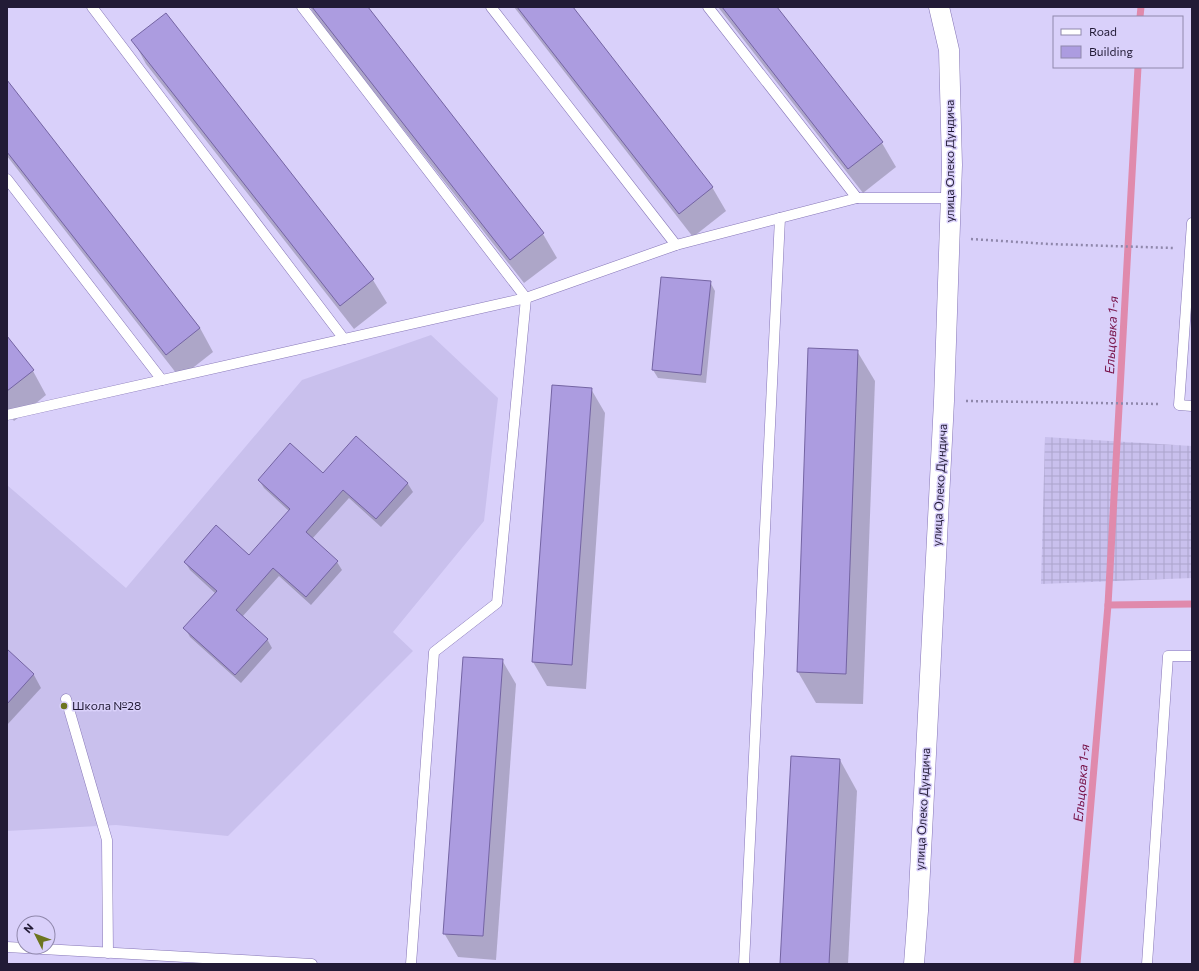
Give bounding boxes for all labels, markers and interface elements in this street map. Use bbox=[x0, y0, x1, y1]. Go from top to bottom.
legend bbox=[1053, 16, 1183, 68]
text: Road bbox=[1089, 24, 1117, 38]
text: Building bbox=[1089, 44, 1133, 58]
street label: улица Олеко Дундича bbox=[942, 100, 956, 222]
water label: Ельцовка 1-я bbox=[1101, 295, 1121, 374]
street label: улица Олеко Дундича bbox=[929, 423, 949, 546]
place label: Школа №28 bbox=[72, 698, 141, 712]
marker: Школа №28 bbox=[59, 701, 69, 711]
water label: Ельцовка 1-я bbox=[1070, 743, 1092, 823]
street label: улица Олеко Дундича bbox=[912, 747, 932, 870]
north arrow bbox=[16, 915, 56, 955]
text: N bbox=[21, 921, 36, 935]

